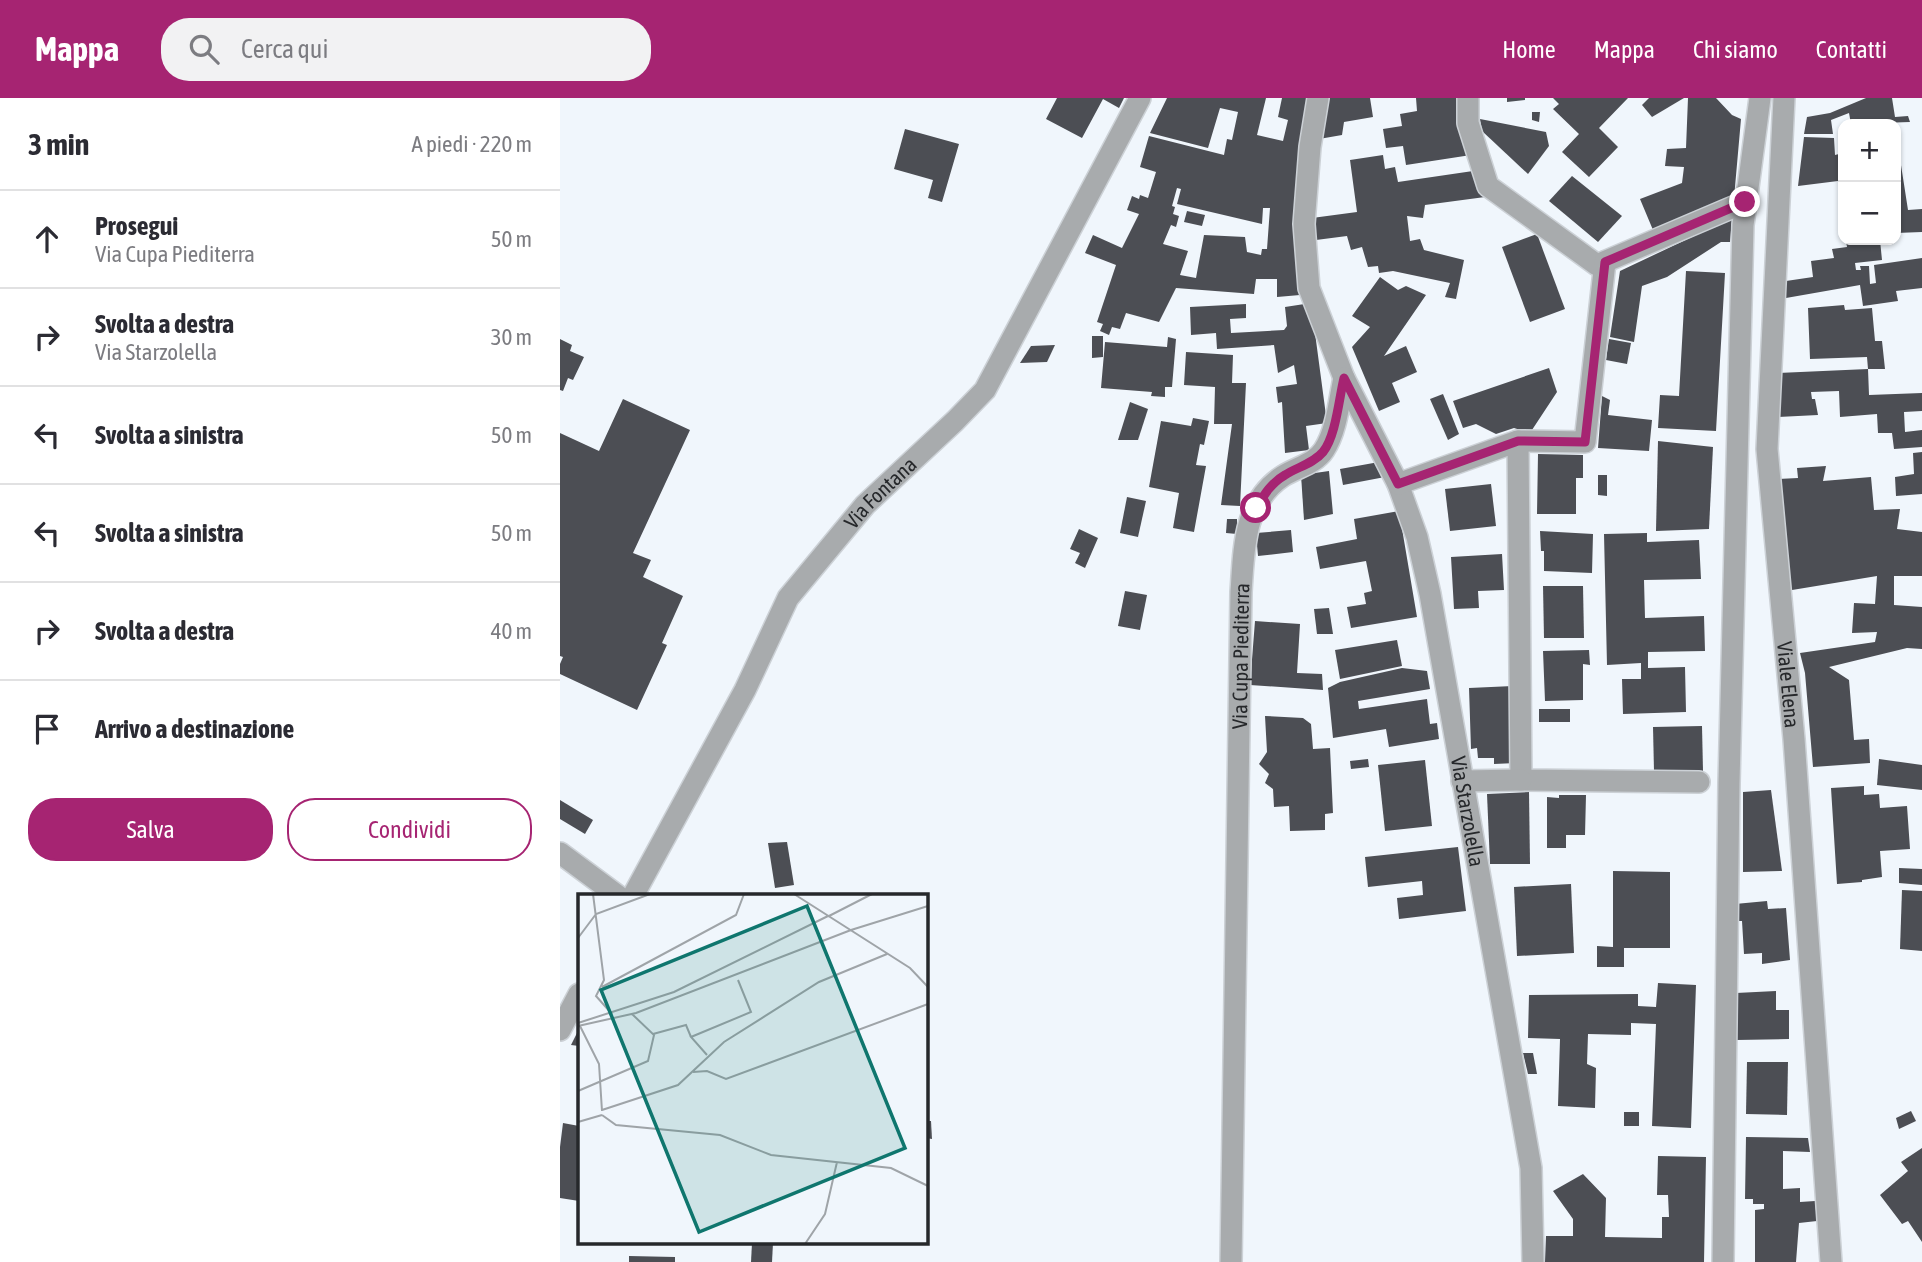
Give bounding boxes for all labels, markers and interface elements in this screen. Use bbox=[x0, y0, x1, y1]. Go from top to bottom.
search box bbox=[161, 18, 651, 81]
text: Mappa bbox=[35, 30, 119, 68]
icon: search bbox=[185, 30, 223, 68]
text: Cerca qui bbox=[241, 34, 328, 64]
text: Home bbox=[1502, 36, 1556, 63]
text: Mappa bbox=[1594, 36, 1655, 63]
text: Chi siamo bbox=[1693, 36, 1778, 63]
text: Contatti bbox=[1816, 36, 1887, 63]
map controls bbox=[1838, 119, 1901, 245]
button: + bbox=[1838, 119, 1901, 182]
text: 3 min bbox=[28, 127, 89, 161]
text: A piedi · 220 m bbox=[412, 131, 532, 157]
button: − bbox=[1838, 182, 1901, 245]
route end bbox=[1729, 186, 1760, 217]
text: Prosegui bbox=[95, 211, 178, 241]
icon: ahead bbox=[28, 220, 66, 258]
text: 50 m bbox=[491, 226, 532, 252]
text: Via Cupa Piediterra bbox=[95, 241, 255, 267]
text: Svolta a destra bbox=[95, 309, 234, 339]
icon: right bbox=[28, 318, 66, 356]
text: 30 m bbox=[491, 324, 532, 350]
text: Via Starzolella bbox=[95, 339, 217, 365]
icon: left bbox=[28, 416, 66, 454]
text: Svolta a sinistra bbox=[95, 420, 244, 450]
text: 50 m bbox=[491, 422, 532, 448]
street label: Via Fontana bbox=[839, 452, 921, 533]
route start bbox=[1240, 492, 1271, 523]
icon: left bbox=[28, 514, 66, 552]
text: Svolta a sinistra bbox=[95, 518, 244, 548]
text: 50 m bbox=[491, 520, 532, 546]
street label: Via Cupa Piediterra bbox=[1227, 582, 1254, 729]
icon: right bbox=[28, 612, 66, 650]
text: Svolta a destra bbox=[95, 616, 234, 646]
text: 40 m bbox=[491, 618, 532, 644]
street label: Viale Elena bbox=[1773, 640, 1805, 729]
icon: arrive bbox=[28, 710, 66, 748]
text: Arrivo a destinazione bbox=[95, 714, 294, 744]
street label: Via Starzolella bbox=[1447, 754, 1490, 868]
button: Salva bbox=[28, 798, 273, 861]
button: Condividi bbox=[287, 798, 532, 861]
inset map bbox=[578, 894, 928, 1244]

